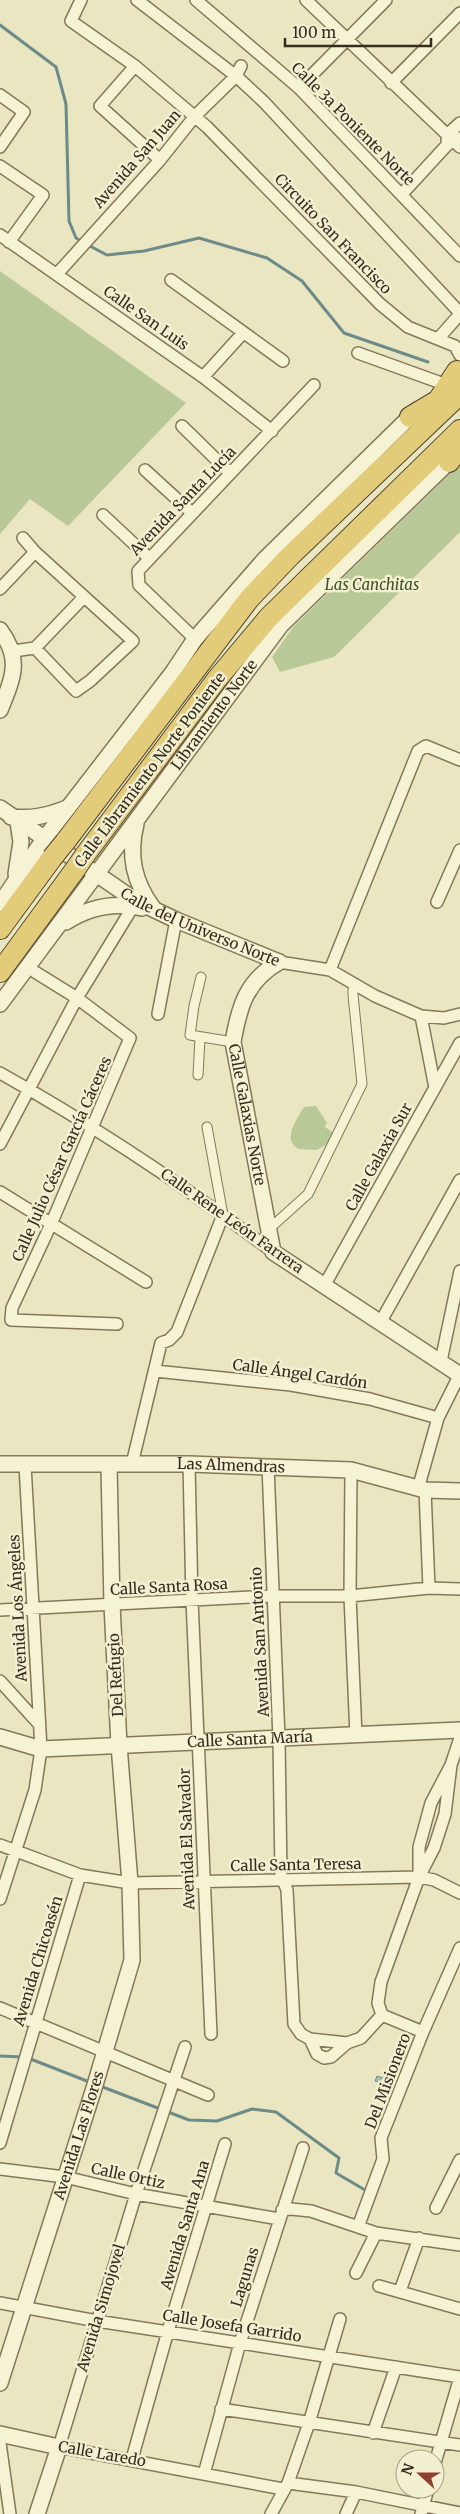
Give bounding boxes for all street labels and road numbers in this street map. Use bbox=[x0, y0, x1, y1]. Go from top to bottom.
street label: Calle 3a Poniente Norte bbox=[288, 58, 419, 189]
street label: Avenida San Juan bbox=[88, 105, 185, 213]
street label: Circuito San Francisco bbox=[271, 169, 396, 298]
street label: Calle San Luis bbox=[100, 281, 193, 354]
street label: Avenida Santa Lucía bbox=[125, 442, 240, 560]
street label: Libramiento Norte bbox=[167, 655, 261, 774]
street label: Calle Libramiento Norte Poniente bbox=[70, 668, 229, 871]
street label: Calle del Universo Norte bbox=[117, 883, 283, 970]
street label: Calle Galaxias Norte bbox=[225, 1042, 270, 1187]
street label: Calle Julio César García Cáceres bbox=[8, 1053, 115, 1264]
street label: Calle Galaxia Sur bbox=[341, 1099, 416, 1214]
street label: Calle Rene León Farrera bbox=[157, 1164, 307, 1277]
street label: Calle Ángel Cardón bbox=[231, 1354, 369, 1392]
street label: Las Almendras bbox=[177, 1454, 285, 1477]
street label: Avenida Los Ángeles bbox=[3, 1534, 31, 1683]
street label: Avenida San Antonio bbox=[246, 1566, 273, 1718]
street label: Calle Santa Rosa bbox=[110, 1574, 228, 1599]
street label: Del Refugio bbox=[104, 1633, 127, 1717]
street label: Calle Santa María bbox=[187, 1727, 313, 1751]
street label: Avenida El Salvador bbox=[175, 1767, 199, 1911]
street label: Calle Santa Teresa bbox=[230, 1854, 362, 1875]
street label: Avenida Chicoasén bbox=[8, 1893, 66, 2029]
street label: Del Misionero bbox=[361, 2030, 415, 2131]
street label: Avenida Las Flores bbox=[49, 2068, 108, 2203]
street label: Calle Ortiz bbox=[89, 2158, 167, 2193]
street label: Avenida Santa Ana bbox=[155, 2158, 213, 2293]
street label: Avenida Simojovel bbox=[72, 2241, 129, 2375]
street label: Lagunas bbox=[226, 2245, 263, 2309]
street label: Calle Josefa Garrido bbox=[161, 2305, 303, 2346]
street label: Calle Laredo bbox=[57, 2436, 148, 2471]

